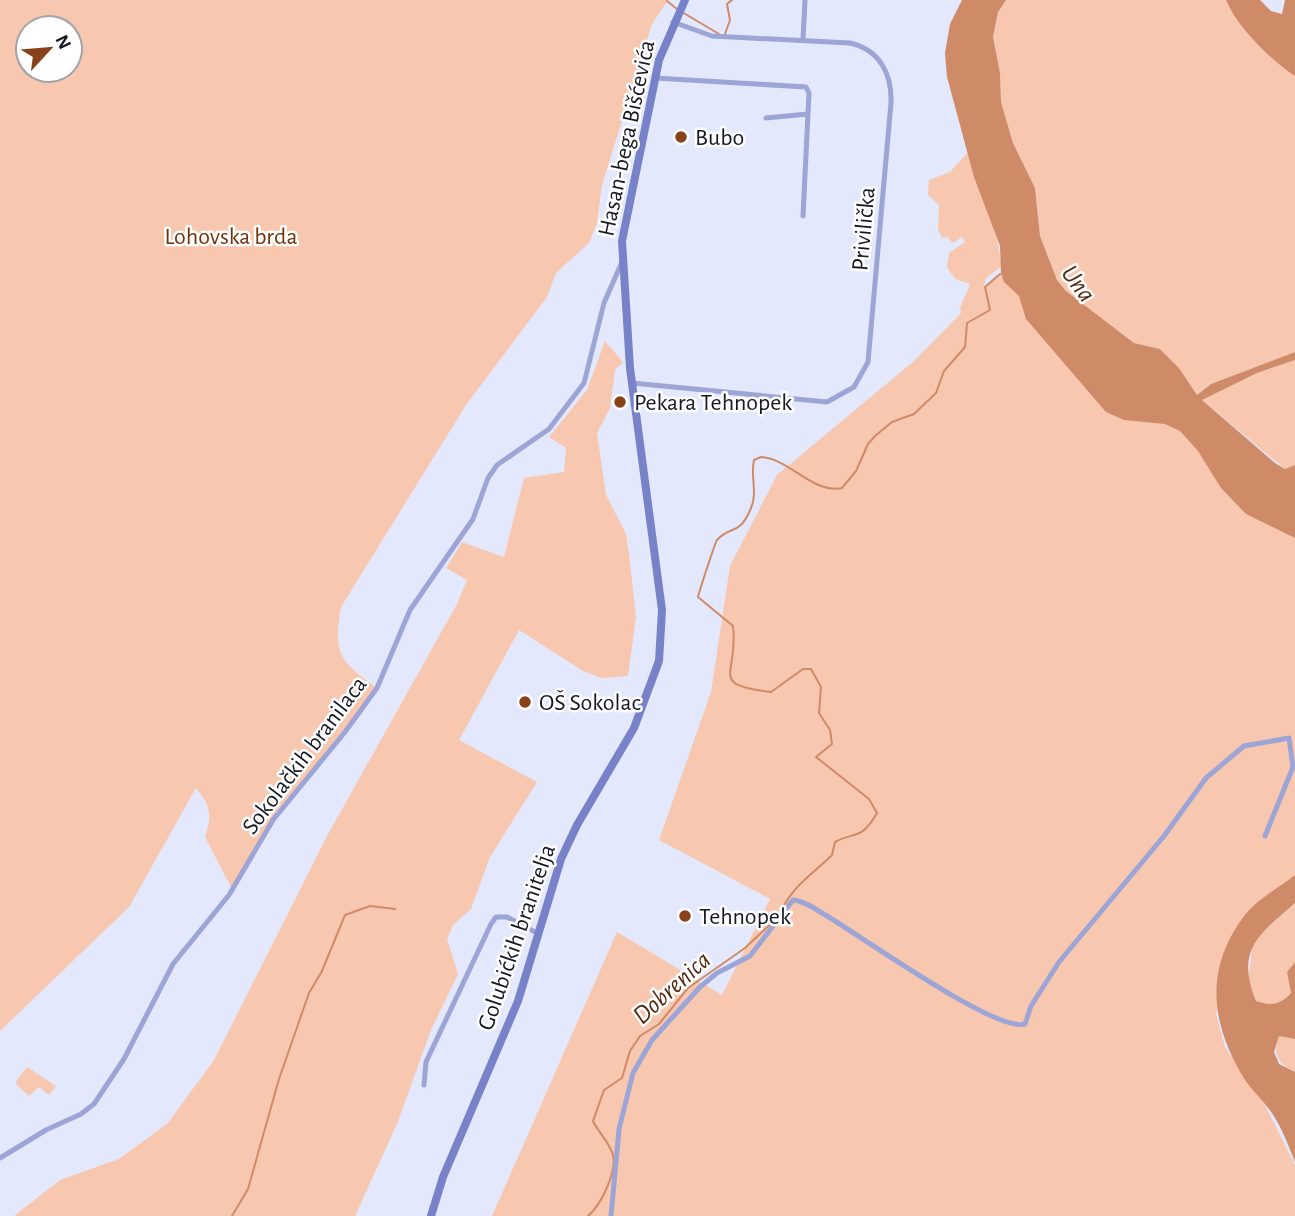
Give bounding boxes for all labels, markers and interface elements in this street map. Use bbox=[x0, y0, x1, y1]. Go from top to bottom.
north arrow bbox=[14, 14, 84, 84]
text: N bbox=[51, 32, 74, 52]
street label: Hasan-bega Bišćevića bbox=[594, 38, 660, 239]
place label: Bubo bbox=[695, 126, 744, 150]
marker: Bubo bbox=[673, 129, 689, 145]
street label: Privilička bbox=[848, 186, 880, 272]
park label: Lohovska brda bbox=[164, 225, 298, 249]
water label: Una bbox=[1056, 260, 1100, 307]
place label: Pekara Tehnopek bbox=[634, 391, 792, 415]
marker: Pekara Tehnopek bbox=[612, 394, 628, 410]
street label: Sokolačkih branilaca bbox=[238, 672, 372, 839]
place label: OŠ Sokolac bbox=[539, 690, 641, 715]
marker: OŠ Sokolac bbox=[517, 694, 533, 710]
street label: Golubićkih branitelja bbox=[474, 841, 560, 1033]
place label: Tehnopek bbox=[699, 905, 791, 929]
marker: Tehnopek bbox=[677, 908, 693, 924]
water label: Dobrenica bbox=[628, 946, 715, 1029]

